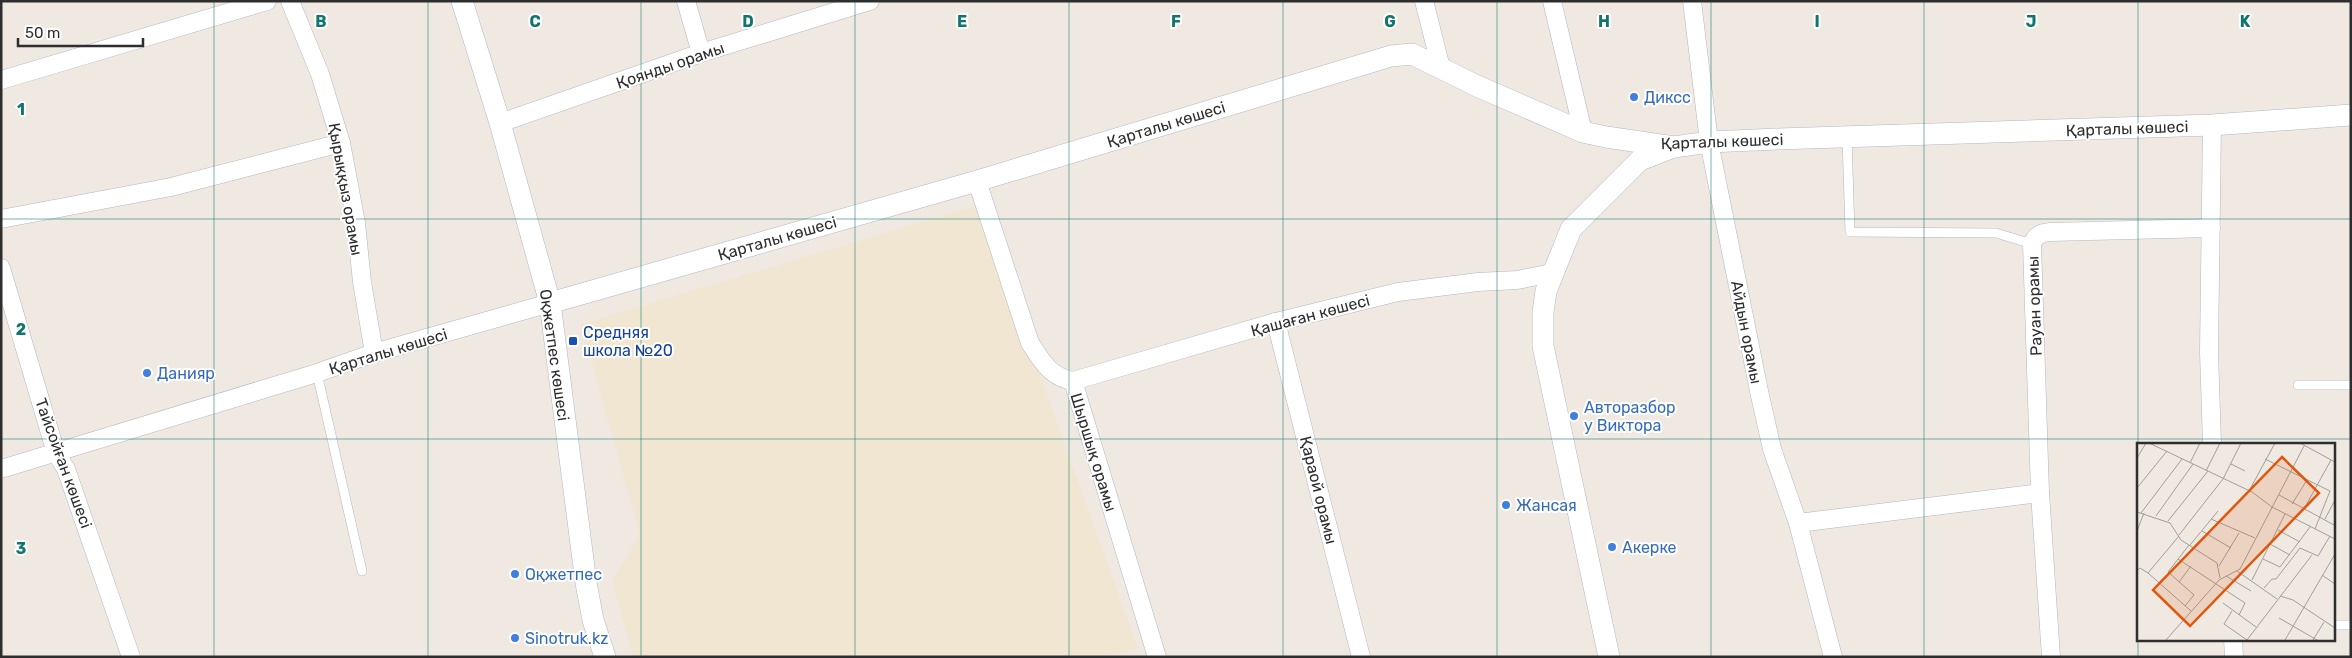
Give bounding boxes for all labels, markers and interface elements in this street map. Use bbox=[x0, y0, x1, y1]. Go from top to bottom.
text: B bbox=[315, 12, 327, 31]
text: C bbox=[529, 12, 541, 31]
text: D bbox=[742, 12, 754, 31]
text: E bbox=[957, 12, 967, 31]
text: F bbox=[1171, 12, 1181, 31]
text: G bbox=[1384, 12, 1396, 31]
text: H bbox=[1598, 12, 1610, 31]
text: I bbox=[1814, 12, 1820, 31]
text: J bbox=[2026, 12, 2036, 31]
text: K bbox=[2240, 12, 2251, 31]
scale bar bbox=[18, 15, 142, 47]
text: 50 m bbox=[25, 24, 60, 42]
street label: Қоянды орамы bbox=[614, 38, 727, 93]
place label: Диксс bbox=[1644, 88, 1691, 107]
marker: Диксс bbox=[1628, 91, 1640, 103]
street label: Қарталы көшесі bbox=[1105, 97, 1228, 151]
text: 1 bbox=[17, 100, 25, 119]
street label: Қарталы көшесі bbox=[2065, 117, 2189, 140]
street label: Қырыққыз орамы bbox=[325, 121, 367, 257]
street label: Қарталы көшесі bbox=[1660, 130, 1784, 153]
street label: Қарталы көшесі bbox=[716, 212, 839, 265]
street label: Рауан орамы bbox=[2023, 256, 2046, 356]
street label: Айдын орамы bbox=[1727, 279, 1766, 385]
street label: Оқжетпес көшесі bbox=[536, 288, 573, 422]
street label: Қашаған көшесі bbox=[1249, 290, 1372, 340]
text: 2 bbox=[16, 320, 26, 339]
place label: Средняя школа №20 bbox=[583, 323, 673, 360]
street label: Қарталы көшесі bbox=[327, 324, 450, 378]
marker: Средняя школа №20 bbox=[567, 335, 579, 347]
place label: Данияр bbox=[157, 364, 215, 383]
marker: Данияр bbox=[141, 367, 153, 379]
street label: Шыршық орамы bbox=[1066, 391, 1121, 514]
street label: Тайсойған көшесі bbox=[31, 396, 96, 531]
place label: Авторазбор у Виктора bbox=[1584, 398, 1676, 435]
marker: Авторазбор у Виктора bbox=[1568, 410, 1580, 422]
street label: Қараой орамы bbox=[1296, 434, 1341, 546]
inset map bbox=[2137, 443, 2334, 640]
place label: Жансая bbox=[1516, 496, 1577, 515]
marker: Жансая bbox=[1500, 499, 1512, 511]
place label: Акерке bbox=[1622, 538, 1677, 557]
text: 3 bbox=[16, 539, 26, 558]
marker: Акерке bbox=[1606, 541, 1618, 553]
place label: Оқжетпес bbox=[525, 565, 602, 584]
marker: Оқжетпес bbox=[509, 568, 521, 580]
place label: Sinotruk.kz bbox=[525, 629, 608, 648]
marker: Sinotruk.kz bbox=[509, 632, 521, 644]

